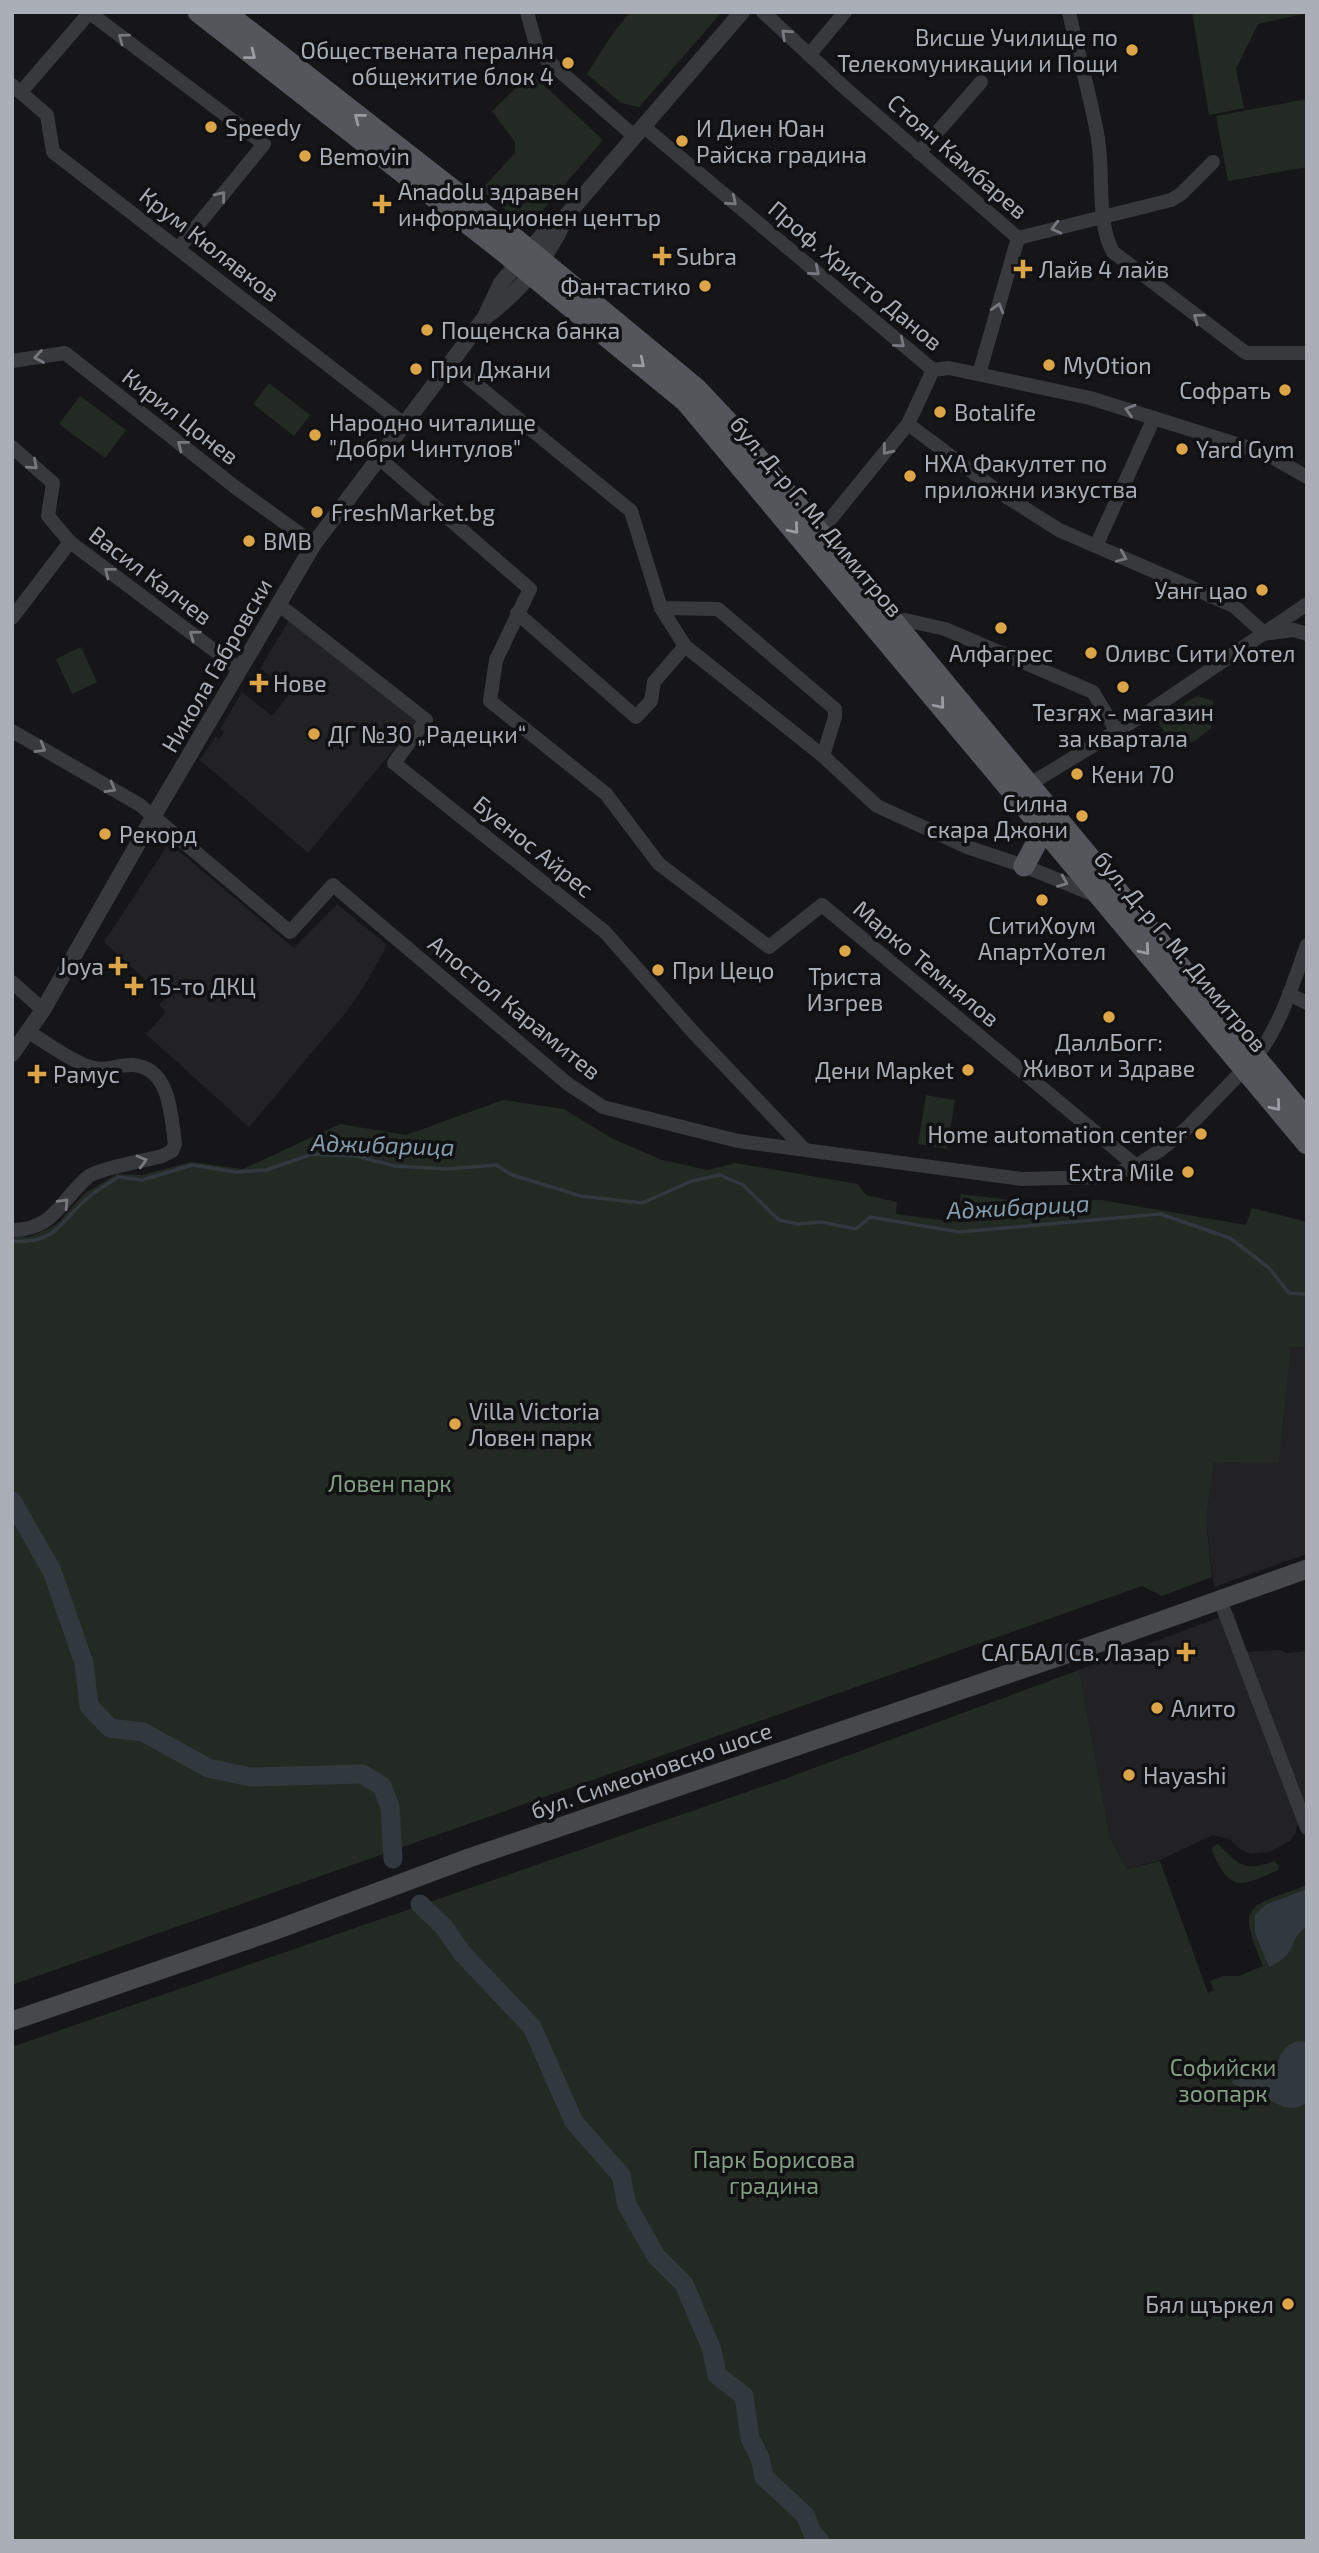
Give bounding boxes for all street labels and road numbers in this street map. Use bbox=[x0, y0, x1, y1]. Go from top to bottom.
street label: Стоян Камбарев bbox=[882, 88, 1034, 224]
street label: Крум Кюлявков bbox=[134, 181, 286, 308]
street label: Проф. Христо Данов bbox=[763, 194, 949, 356]
street label: Кирил Цонев bbox=[117, 362, 245, 470]
street label: бул. Д-р Г. М. Димитров bbox=[724, 410, 909, 623]
street label: Васил Калчев bbox=[84, 520, 218, 630]
street label: Никола Габровски bbox=[155, 573, 277, 757]
street label: Буенос Айрес bbox=[468, 789, 600, 904]
street label: бул. Д-р Г. М. Димитров bbox=[1088, 845, 1273, 1058]
street label: Марко Темнялов bbox=[848, 894, 1006, 1032]
street label: Апостол Карамитев bbox=[423, 929, 607, 1085]
street label: бул. Симеоновско шосе bbox=[527, 1716, 776, 1825]

